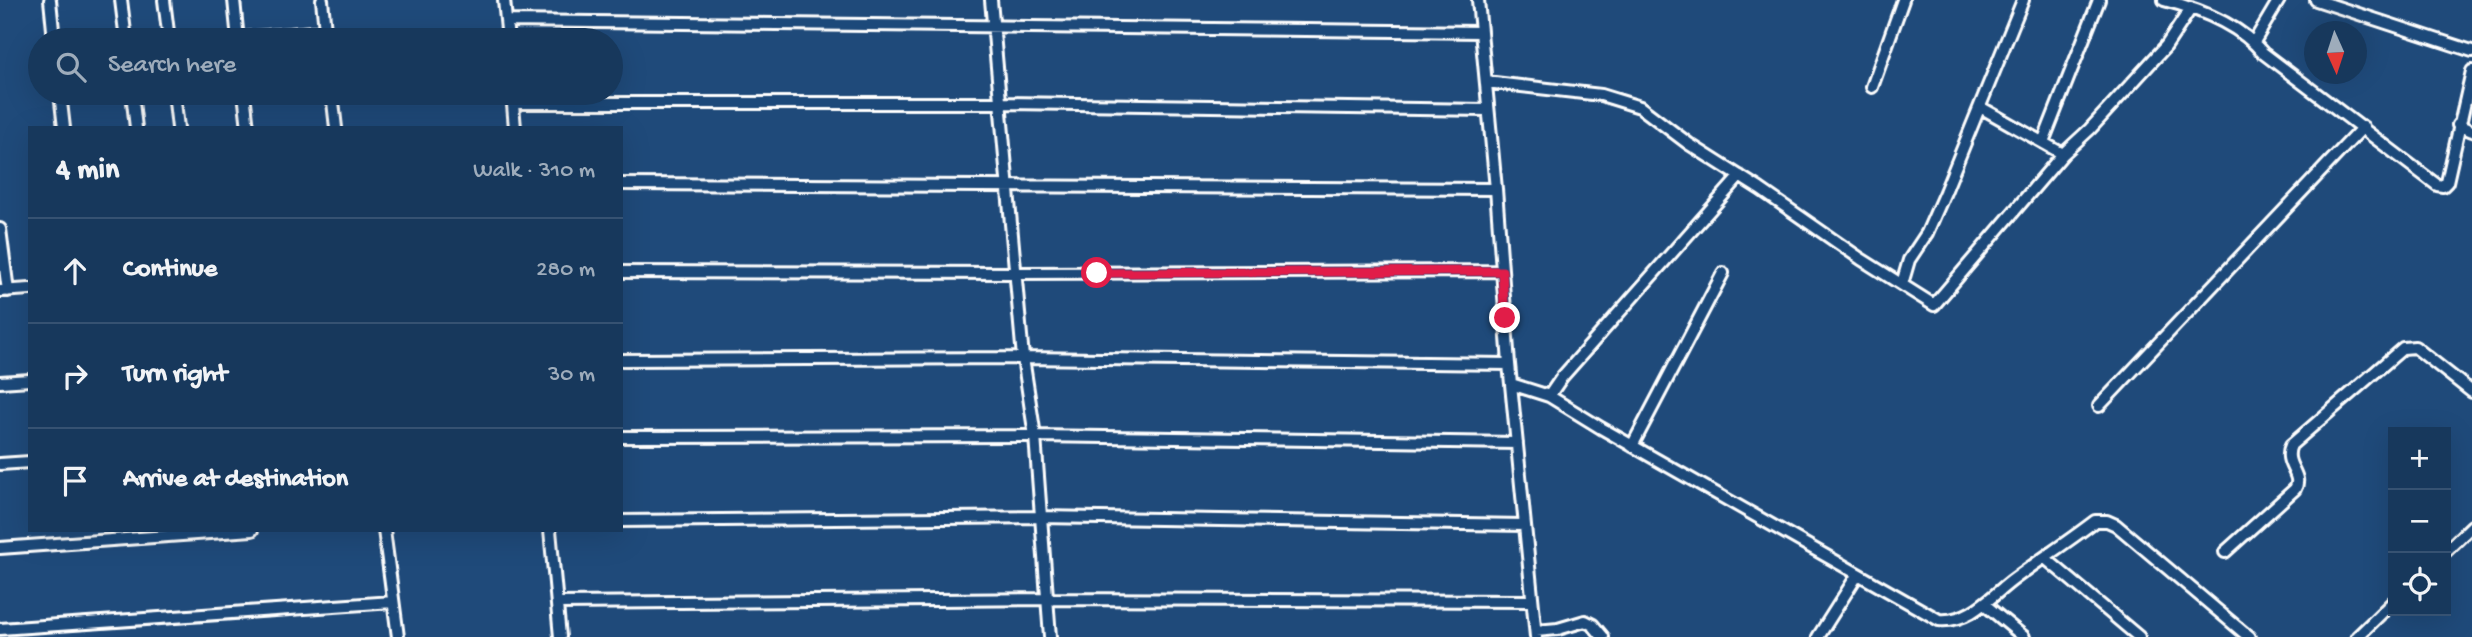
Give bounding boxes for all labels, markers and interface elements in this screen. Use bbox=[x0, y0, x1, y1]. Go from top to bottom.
north arrow bbox=[2304, 21, 2367, 84]
search box bbox=[28, 28, 623, 105]
icon: search bbox=[52, 48, 90, 86]
text: Search here bbox=[108, 51, 236, 82]
text: 4 min bbox=[56, 154, 119, 189]
text: Walk · 310 m bbox=[473, 158, 595, 185]
icon: ahead bbox=[56, 252, 94, 290]
text: Continue bbox=[123, 255, 217, 286]
text: 280 m bbox=[536, 257, 595, 284]
route start bbox=[1081, 257, 1112, 288]
route end bbox=[1489, 302, 1520, 333]
icon: right bbox=[56, 357, 94, 395]
text: Turn right bbox=[123, 360, 227, 391]
text: 30 m bbox=[548, 362, 595, 389]
map controls bbox=[2388, 427, 2451, 616]
button: + bbox=[2388, 427, 2451, 490]
icon: arrive bbox=[56, 462, 94, 500]
text: Arrive at destination bbox=[123, 465, 348, 496]
button: − bbox=[2388, 490, 2451, 553]
button: locate bbox=[2388, 553, 2451, 616]

